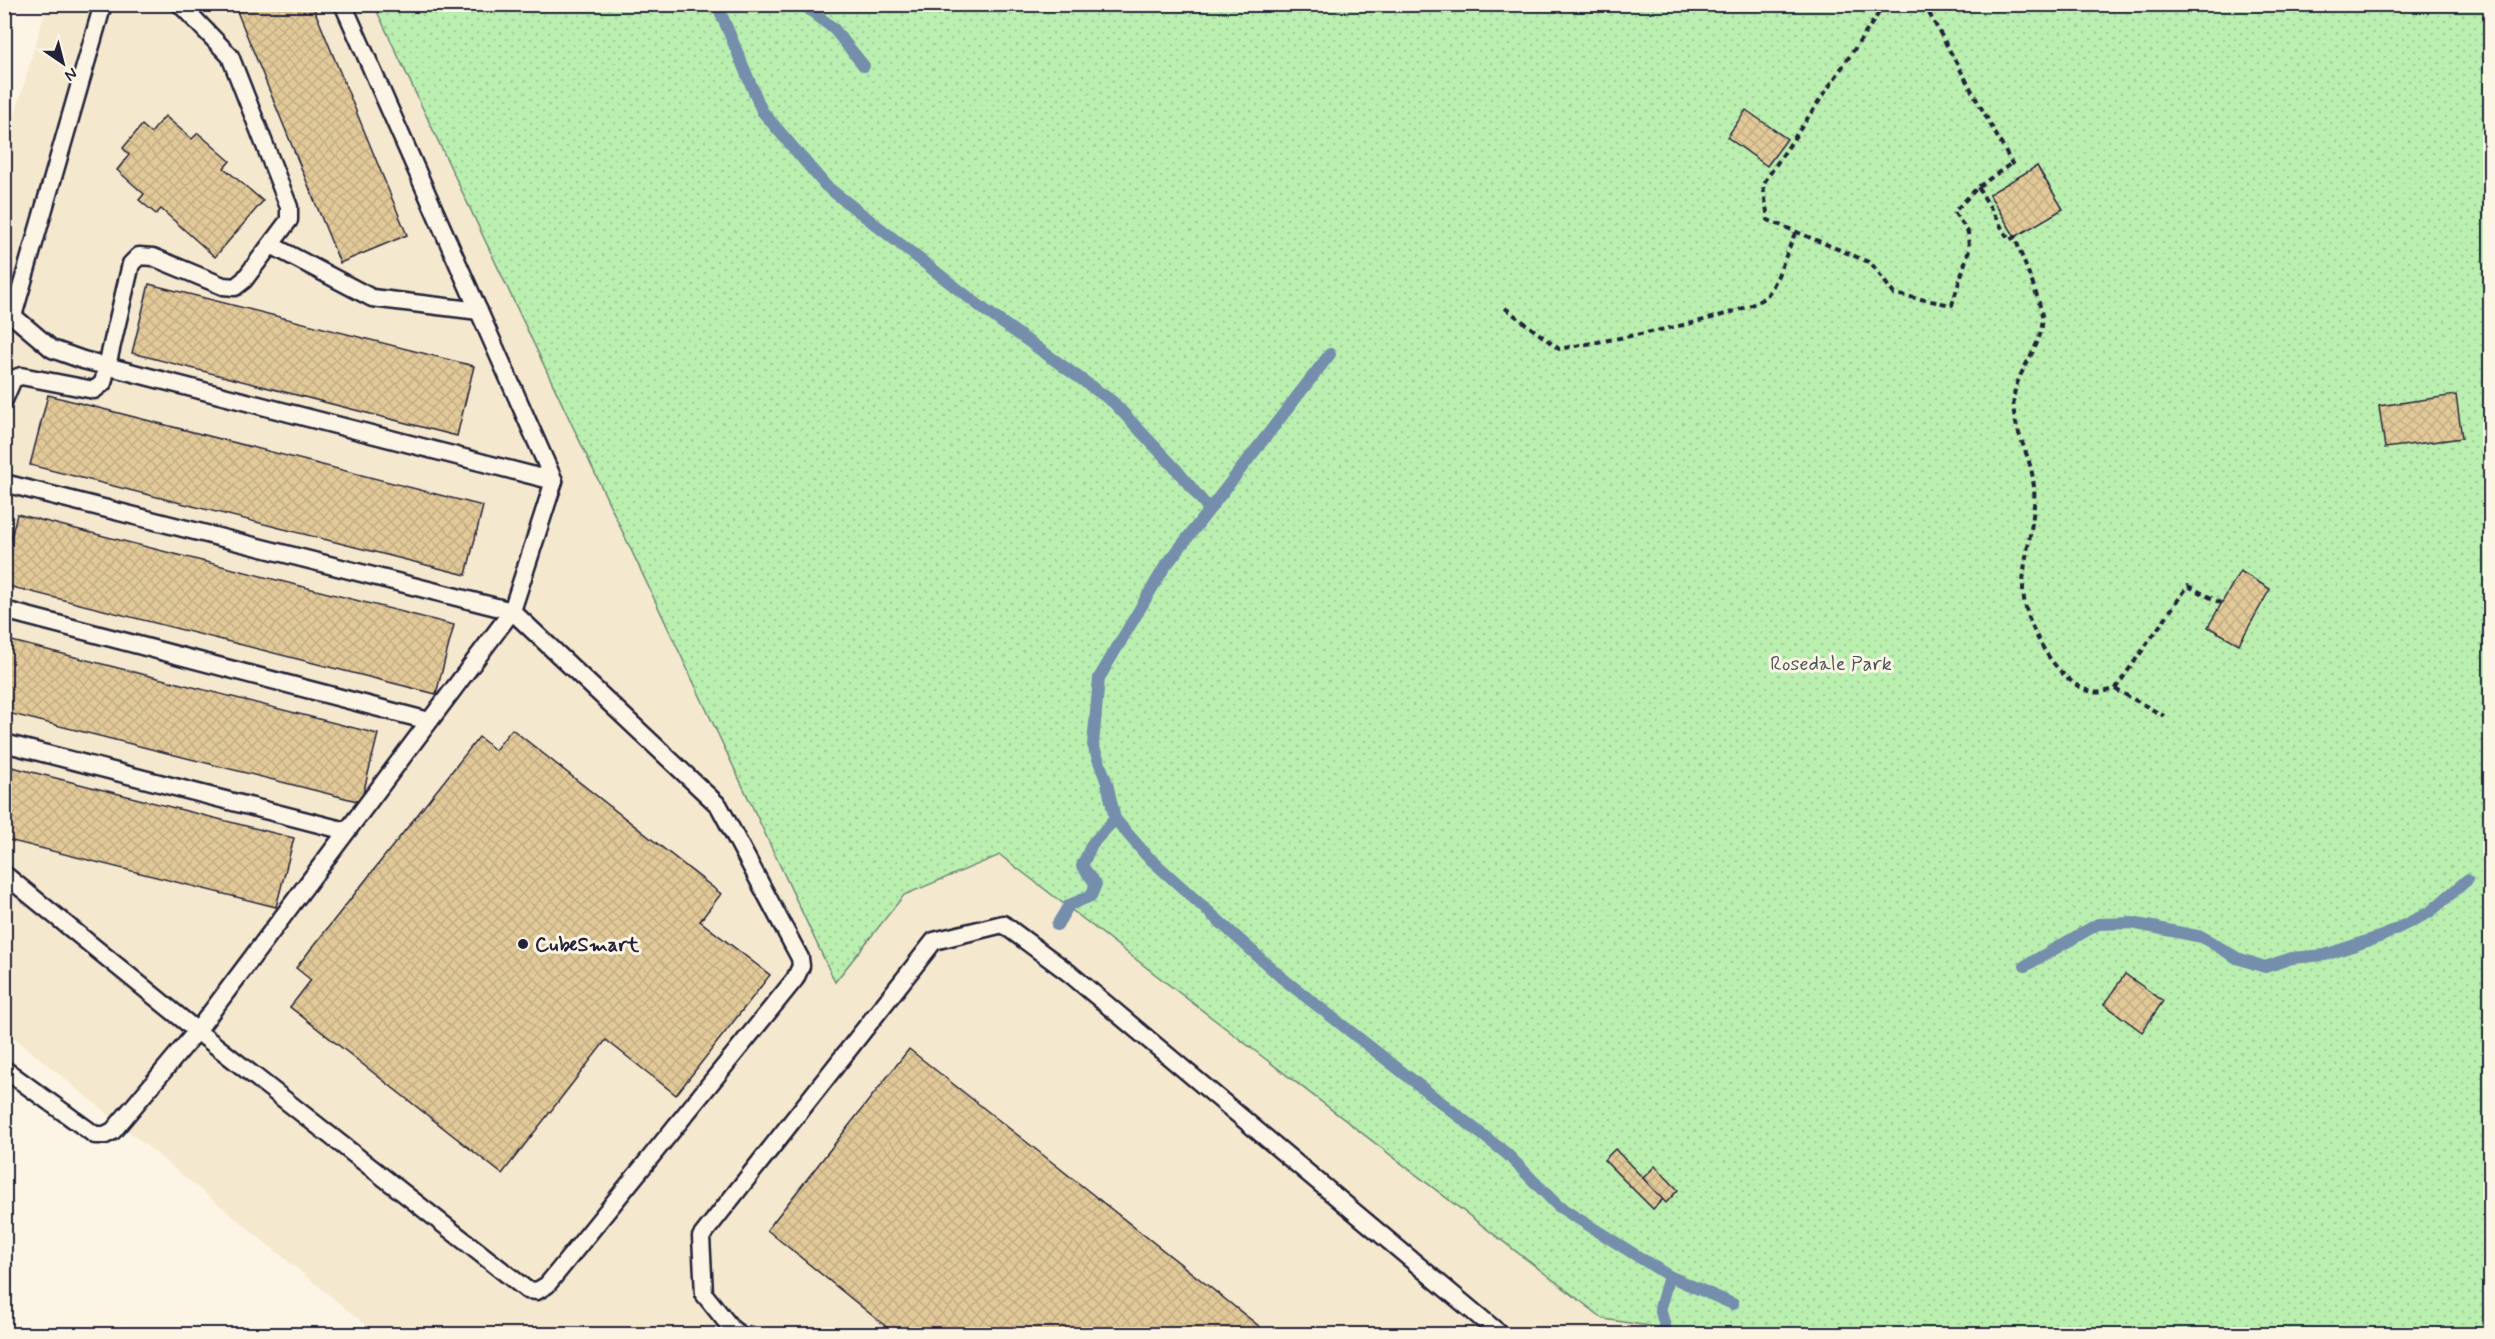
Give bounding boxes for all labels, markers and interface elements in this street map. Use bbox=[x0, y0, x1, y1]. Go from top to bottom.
north arrow bbox=[33, 33, 93, 93]
text: N bbox=[60, 62, 81, 86]
park label: Rosedale Park bbox=[1770, 651, 1892, 678]
place label: CubeSmart bbox=[535, 932, 640, 959]
marker: CubeSmart bbox=[516, 937, 530, 951]

